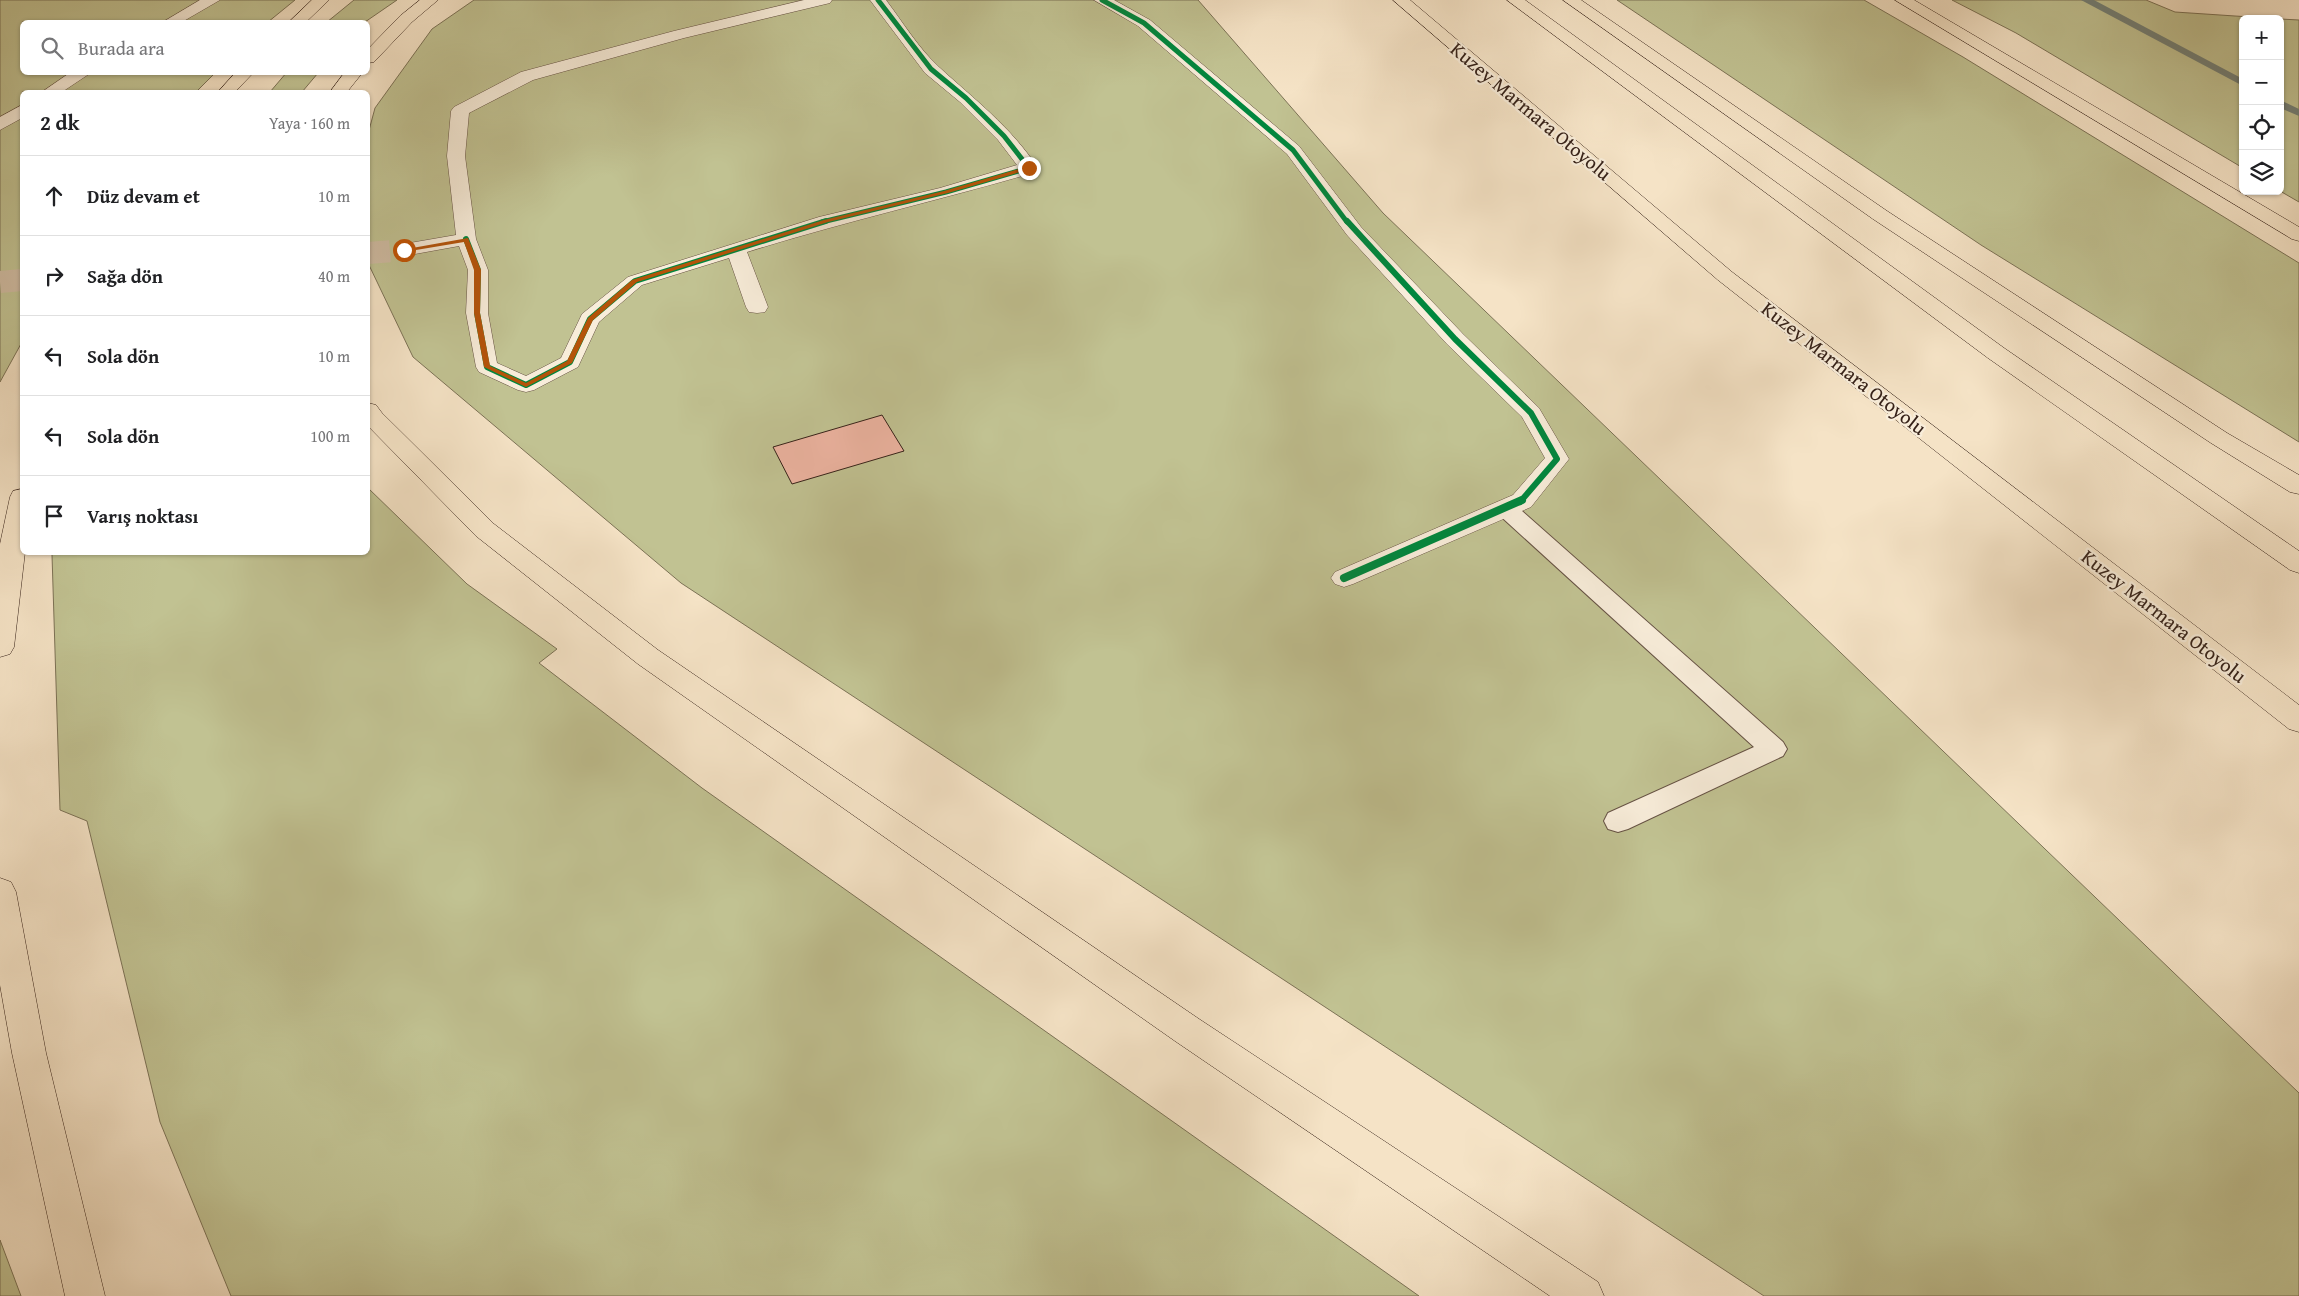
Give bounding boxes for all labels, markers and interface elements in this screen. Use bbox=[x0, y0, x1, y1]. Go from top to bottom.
map controls bbox=[2239, 15, 2284, 195]
button: + bbox=[2239, 15, 2284, 60]
search box bbox=[20, 20, 370, 75]
icon: search bbox=[38, 34, 66, 62]
text: Burada ara bbox=[78, 34, 165, 62]
street label: Kuzey Marmara Otoyolu bbox=[1444, 34, 1618, 187]
button: − bbox=[2239, 60, 2284, 105]
button: locate bbox=[2239, 105, 2284, 150]
text: 2 dk bbox=[40, 107, 80, 138]
text: Yaya · 160 m bbox=[269, 111, 350, 135]
button: layers bbox=[2239, 150, 2284, 195]
route end bbox=[1018, 157, 1041, 180]
icon: ahead bbox=[40, 182, 68, 210]
text: Düz devam et bbox=[87, 182, 200, 210]
text: 10 m bbox=[318, 184, 350, 208]
route start bbox=[393, 239, 416, 262]
icon: right bbox=[40, 262, 68, 290]
text: Sağa dön bbox=[87, 262, 163, 290]
text: 40 m bbox=[318, 264, 350, 288]
street label: Kuzey Marmara Otoyolu bbox=[1756, 294, 1933, 441]
icon: left bbox=[40, 342, 68, 370]
text: Sola dön bbox=[87, 342, 159, 370]
text: 10 m bbox=[318, 344, 350, 368]
icon: left bbox=[40, 422, 68, 450]
text: Sola dön bbox=[87, 422, 159, 450]
text: 100 m bbox=[310, 424, 350, 448]
icon: arrive bbox=[40, 502, 68, 530]
text: Varış noktası bbox=[87, 502, 198, 530]
street label: Kuzey Marmara Otoyolu bbox=[2076, 542, 2253, 689]

